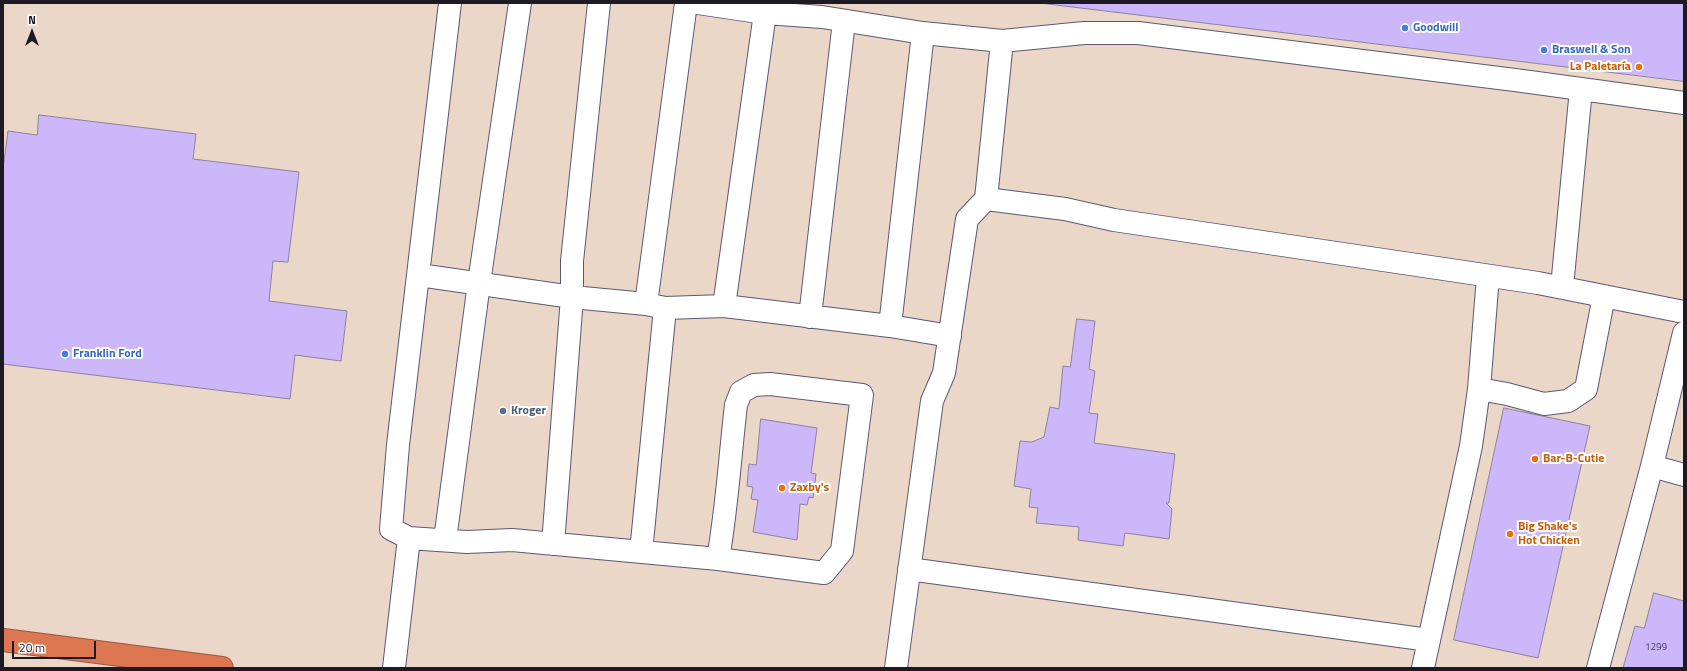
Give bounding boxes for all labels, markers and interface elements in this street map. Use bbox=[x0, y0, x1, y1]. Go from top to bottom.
north arrow bbox=[12, 12, 52, 52]
text: N bbox=[28, 12, 36, 28]
place label: Goodwill bbox=[1413, 21, 1459, 35]
marker: Goodwill bbox=[1400, 23, 1410, 33]
place label: Braswell & Son bbox=[1552, 43, 1631, 57]
marker: Braswell & Son bbox=[1539, 45, 1549, 55]
place label: La Paletaría bbox=[1570, 60, 1631, 74]
marker: La Paletaría bbox=[1634, 62, 1644, 72]
place label: Franklin Ford bbox=[73, 347, 142, 361]
marker: Franklin Ford bbox=[60, 349, 70, 359]
place label: Kroger bbox=[511, 404, 546, 418]
marker: Kroger bbox=[498, 406, 508, 416]
place label: Bar-B-Cutie bbox=[1543, 452, 1604, 466]
marker: Bar-B-Cutie bbox=[1530, 454, 1540, 464]
place label: Zaxby's bbox=[790, 481, 829, 495]
marker: Zaxby's bbox=[777, 483, 787, 493]
place label: Big Shake's Hot Chicken bbox=[1518, 520, 1580, 548]
marker: Big Shake's Hot Chicken bbox=[1505, 529, 1515, 539]
scale bar bbox=[14, 633, 98, 659]
text: 20 m bbox=[19, 638, 45, 657]
house number: 1299 bbox=[1645, 642, 1667, 654]

